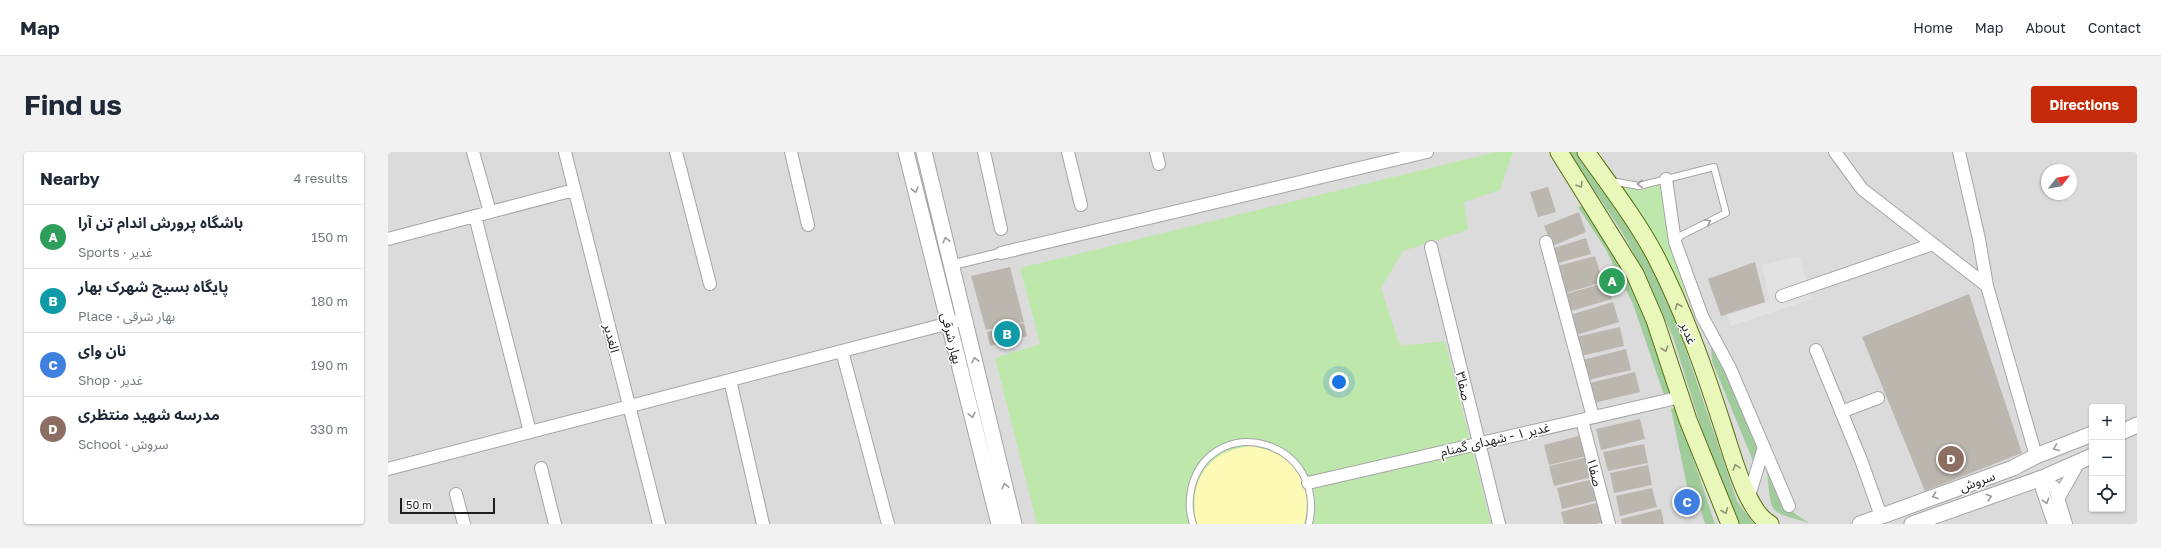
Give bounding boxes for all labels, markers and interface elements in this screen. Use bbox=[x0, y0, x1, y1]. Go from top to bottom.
text: Map bbox=[20, 16, 60, 39]
text: Home bbox=[1913, 19, 1953, 36]
text: Map bbox=[1975, 19, 2003, 36]
text: About bbox=[2025, 19, 2066, 36]
text: Contact bbox=[2088, 19, 2141, 36]
button: Directions bbox=[2031, 86, 2137, 123]
text: Find us bbox=[24, 88, 122, 121]
north arrow bbox=[2041, 164, 2077, 200]
text: Nearby bbox=[40, 168, 100, 189]
text: 4 results bbox=[294, 170, 348, 186]
one-way arrow bbox=[1636, 180, 1642, 188]
one-way arrow bbox=[1575, 181, 1583, 188]
one-way arrow bbox=[910, 186, 919, 193]
text: باشگاه پرورش اندام تن آرا bbox=[78, 213, 243, 231]
one-way arrow bbox=[1704, 219, 1711, 227]
text: A bbox=[48, 229, 58, 245]
text: 150 m bbox=[311, 229, 348, 245]
one-way arrow bbox=[942, 237, 950, 243]
text: Sports · غدیر bbox=[78, 244, 152, 260]
pin: A bbox=[1599, 266, 1625, 296]
text: پایگاه بسیج شهرک بهار bbox=[78, 277, 228, 295]
text: B bbox=[48, 293, 58, 309]
text: 180 m bbox=[311, 293, 348, 309]
one-way arrow bbox=[1674, 302, 1682, 309]
text: Place · بهار شرقی bbox=[78, 308, 175, 324]
street label: بهار شرقی bbox=[937, 311, 966, 366]
pin: B bbox=[994, 319, 1020, 349]
street label: غدیر bbox=[1677, 319, 1701, 347]
street label: الغدیر bbox=[600, 321, 623, 354]
text: نان وای bbox=[78, 341, 126, 359]
one-way arrow bbox=[1660, 346, 1669, 353]
one-way arrow bbox=[971, 356, 979, 363]
text: C bbox=[48, 357, 58, 373]
text: 190 m bbox=[311, 357, 348, 373]
street label: صفا۳ bbox=[1453, 370, 1475, 402]
text: Shop · غدیر bbox=[78, 372, 143, 388]
your location bbox=[1329, 372, 1349, 392]
map controls bbox=[2089, 404, 2125, 512]
button: + bbox=[2089, 404, 2125, 440]
text: مدرسه شهید منتظری bbox=[78, 405, 220, 423]
one-way arrow bbox=[967, 411, 976, 418]
street label: غدیر ۱ - شهدای گمنام bbox=[1439, 419, 1552, 461]
text: D bbox=[48, 421, 58, 437]
text: 330 m bbox=[310, 421, 348, 437]
text: School · سروش bbox=[78, 436, 168, 452]
button: − bbox=[2089, 440, 2125, 476]
one-way arrow bbox=[2052, 443, 2060, 451]
pin: D bbox=[1938, 444, 1964, 474]
street label: صفا۱ bbox=[1584, 456, 1606, 488]
one-way arrow bbox=[1733, 464, 1741, 471]
street label: سروش bbox=[1957, 467, 1997, 496]
button: locate bbox=[2089, 476, 2125, 512]
one-way arrow bbox=[1001, 483, 1009, 489]
pin: C bbox=[1674, 487, 1700, 517]
one-way arrow bbox=[1932, 492, 1939, 500]
one-way arrow bbox=[1985, 493, 1992, 502]
scale bar bbox=[400, 496, 495, 515]
text: 50 m bbox=[406, 498, 432, 511]
one-way arrow bbox=[2041, 498, 2050, 505]
one-way arrow bbox=[1720, 507, 1728, 514]

